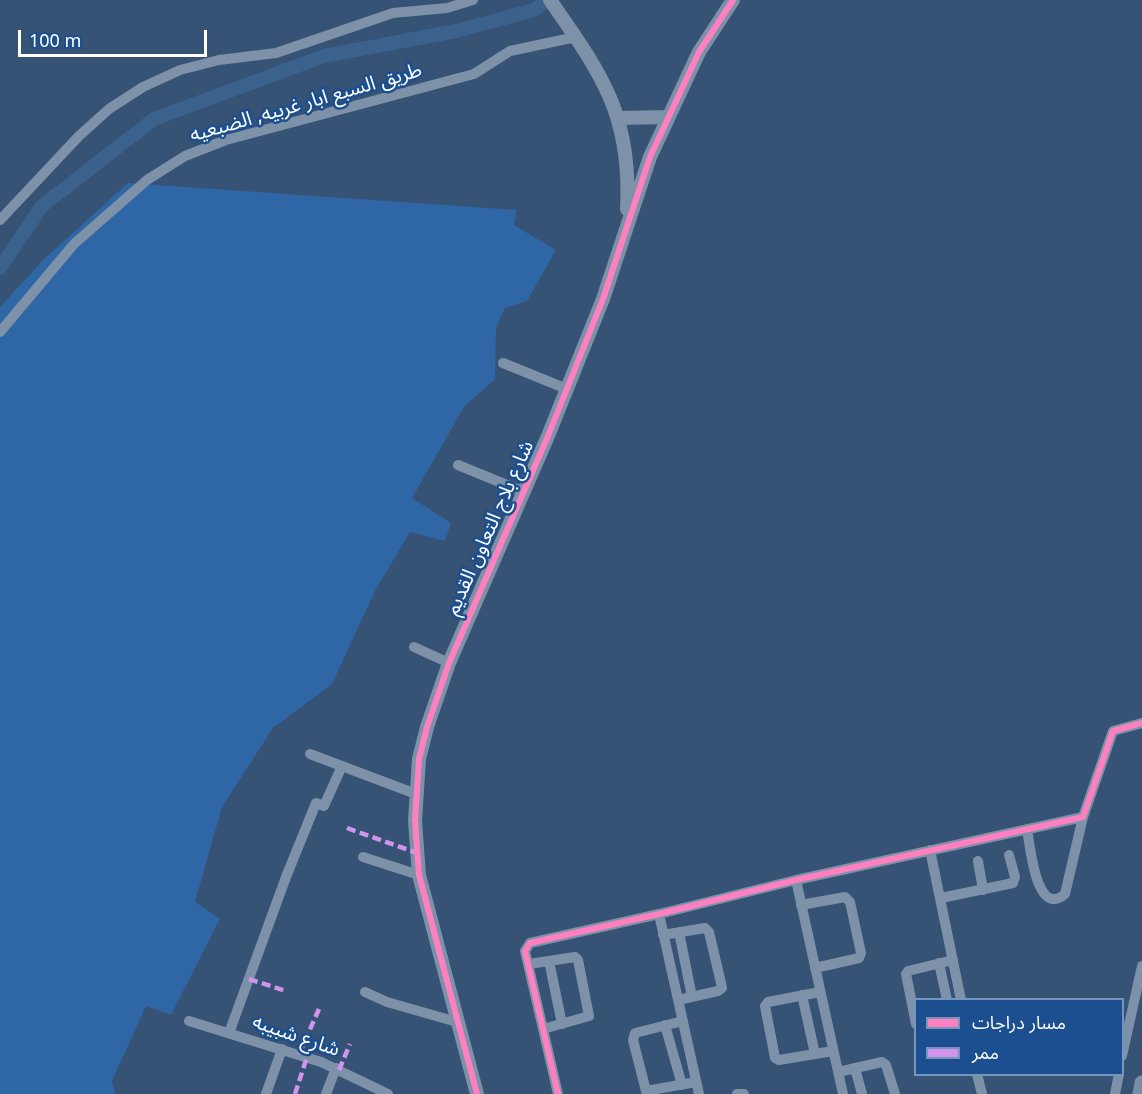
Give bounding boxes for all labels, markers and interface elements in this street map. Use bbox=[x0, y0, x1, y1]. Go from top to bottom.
scale bar bbox=[21, 18, 210, 56]
text: 100 m bbox=[29, 28, 81, 52]
street label: طريق السبع ابار غربيه, الضبعيه bbox=[187, 58, 425, 148]
street label: شارع بلاج التعاون القديم bbox=[441, 437, 539, 619]
legend bbox=[914, 998, 1124, 1076]
street label: شارع شبيبه bbox=[249, 1010, 343, 1062]
text: مسار دراجات bbox=[972, 1010, 1066, 1034]
text: ممر bbox=[972, 1040, 999, 1064]

